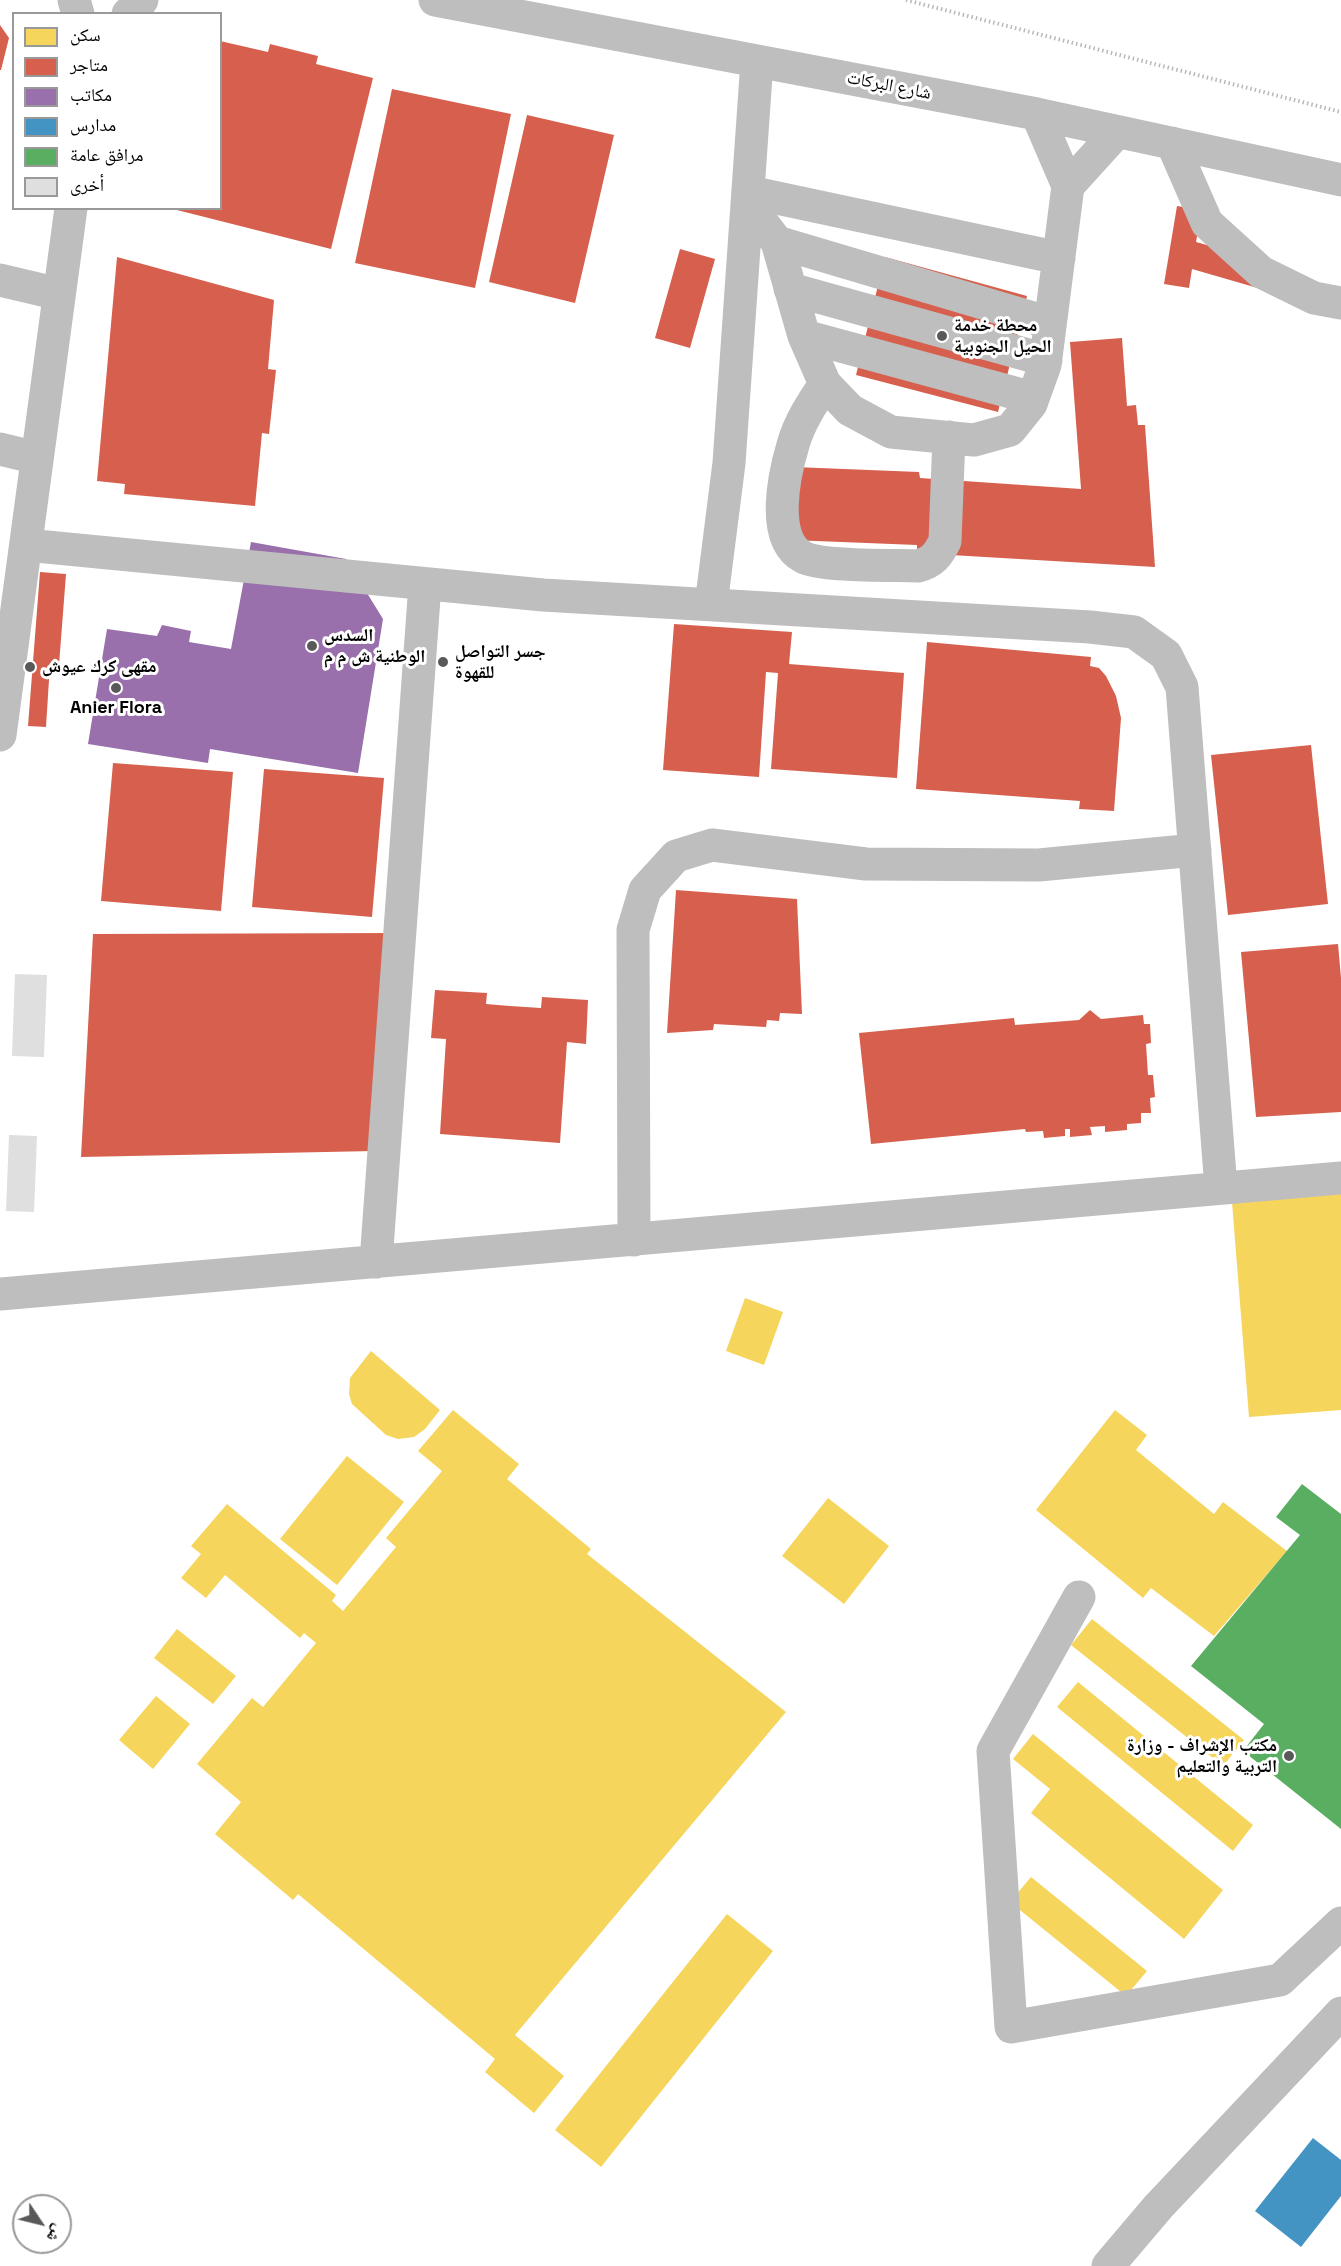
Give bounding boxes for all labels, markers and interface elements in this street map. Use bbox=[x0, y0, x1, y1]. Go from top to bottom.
legend bbox=[12, 12, 222, 210]
text: سكن bbox=[70, 23, 101, 46]
text: متاجر bbox=[70, 53, 108, 76]
street label: شارع البركات bbox=[845, 67, 933, 105]
text: مكاتب bbox=[70, 83, 112, 106]
text: مدارس bbox=[70, 113, 116, 136]
text: مرافق عامة bbox=[70, 143, 144, 166]
text: أخرى bbox=[70, 173, 104, 196]
place label: محطة خدمة الحيل الجنوبية bbox=[954, 315, 1052, 358]
marker: محطة خدمة الحيل الجنوبية bbox=[935, 329, 949, 343]
place label: السدس الوطنیة ش م م bbox=[324, 625, 425, 668]
marker: السدس الوطنیة ش م م bbox=[305, 639, 319, 653]
place label: جسر التواصل للقهوة bbox=[455, 641, 546, 684]
marker: جسر التواصل للقهوة bbox=[436, 655, 450, 669]
place label: مقهى كرك عيوش bbox=[42, 656, 157, 678]
marker: مقهى كرك عيوش bbox=[23, 660, 37, 674]
marker: Anier Flora bbox=[109, 681, 123, 695]
place label: Anier Flora bbox=[70, 697, 162, 719]
place label: مكتب الإشراف - وزارة التربية والتعليم bbox=[1127, 1735, 1277, 1778]
marker: مكتب الإشراف - وزارة التربية والتعليم bbox=[1282, 1749, 1296, 1763]
north arrow bbox=[12, 2194, 72, 2254]
text: ش bbox=[42, 2220, 69, 2246]

